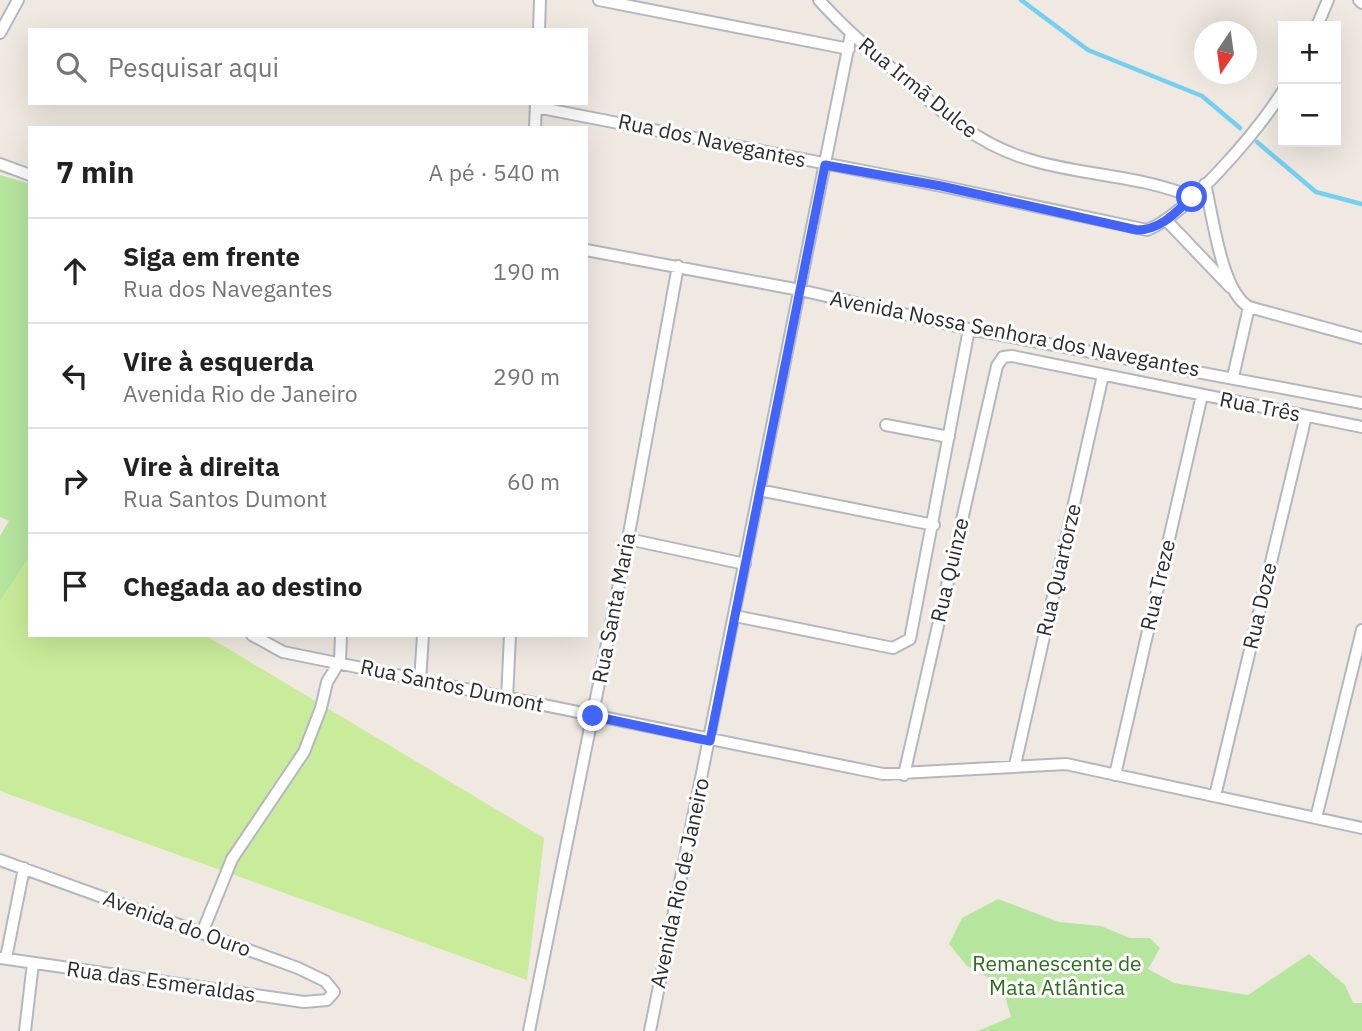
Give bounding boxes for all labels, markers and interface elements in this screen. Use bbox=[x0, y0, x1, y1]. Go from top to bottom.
north arrow bbox=[1194, 21, 1257, 84]
map controls bbox=[1278, 21, 1341, 147]
button: + bbox=[1278, 21, 1341, 84]
search box bbox=[28, 28, 588, 105]
street label: Rua Irmã Dulce bbox=[853, 30, 984, 144]
icon: search bbox=[52, 48, 90, 86]
text: Pesquisar aqui bbox=[108, 50, 279, 84]
button: − bbox=[1278, 84, 1341, 147]
street label: Rua dos Navegantes bbox=[616, 106, 809, 174]
text: 7 min bbox=[56, 152, 134, 191]
text: A pé · 540 m bbox=[429, 157, 560, 187]
route start bbox=[1176, 181, 1207, 212]
text: Siga em frente bbox=[123, 239, 300, 273]
icon: ahead bbox=[56, 252, 94, 290]
text: 190 m bbox=[493, 256, 560, 286]
text: Rua dos Navegantes bbox=[123, 273, 333, 303]
street label: Avenida Nossa Senhora dos Navegantes bbox=[828, 283, 1203, 383]
text: Vire à esquerda bbox=[123, 344, 314, 378]
icon: left bbox=[56, 357, 94, 395]
text: 290 m bbox=[493, 361, 560, 391]
text: Avenida Rio de Janeiro bbox=[123, 378, 358, 408]
street label: Rua Três bbox=[1217, 384, 1303, 428]
text: Vire à direita bbox=[123, 449, 280, 483]
icon: right bbox=[56, 462, 94, 500]
text: 60 m bbox=[507, 466, 560, 496]
text: Rua Santos Dumont bbox=[123, 483, 327, 513]
street label: Rua Quartorze bbox=[1029, 501, 1087, 639]
street label: Rua Quinze bbox=[923, 515, 975, 625]
street label: Rua Santa Maria bbox=[585, 530, 641, 686]
street label: Rua Treze bbox=[1133, 536, 1181, 633]
street label: Rua Doze bbox=[1235, 560, 1283, 652]
icon: arrive bbox=[56, 567, 94, 605]
text: Chegada ao destino bbox=[123, 569, 362, 603]
street label: Rua Santos Dumont bbox=[358, 652, 546, 718]
route end bbox=[577, 700, 608, 731]
street label: Avenida Rio de Janeiro bbox=[643, 775, 715, 991]
street label: Avenida do Ouro bbox=[100, 883, 255, 963]
park label: Remanescente de Mata Atlântica bbox=[972, 949, 1142, 1001]
street label: Rua das Esmeraldas bbox=[65, 954, 257, 1008]

